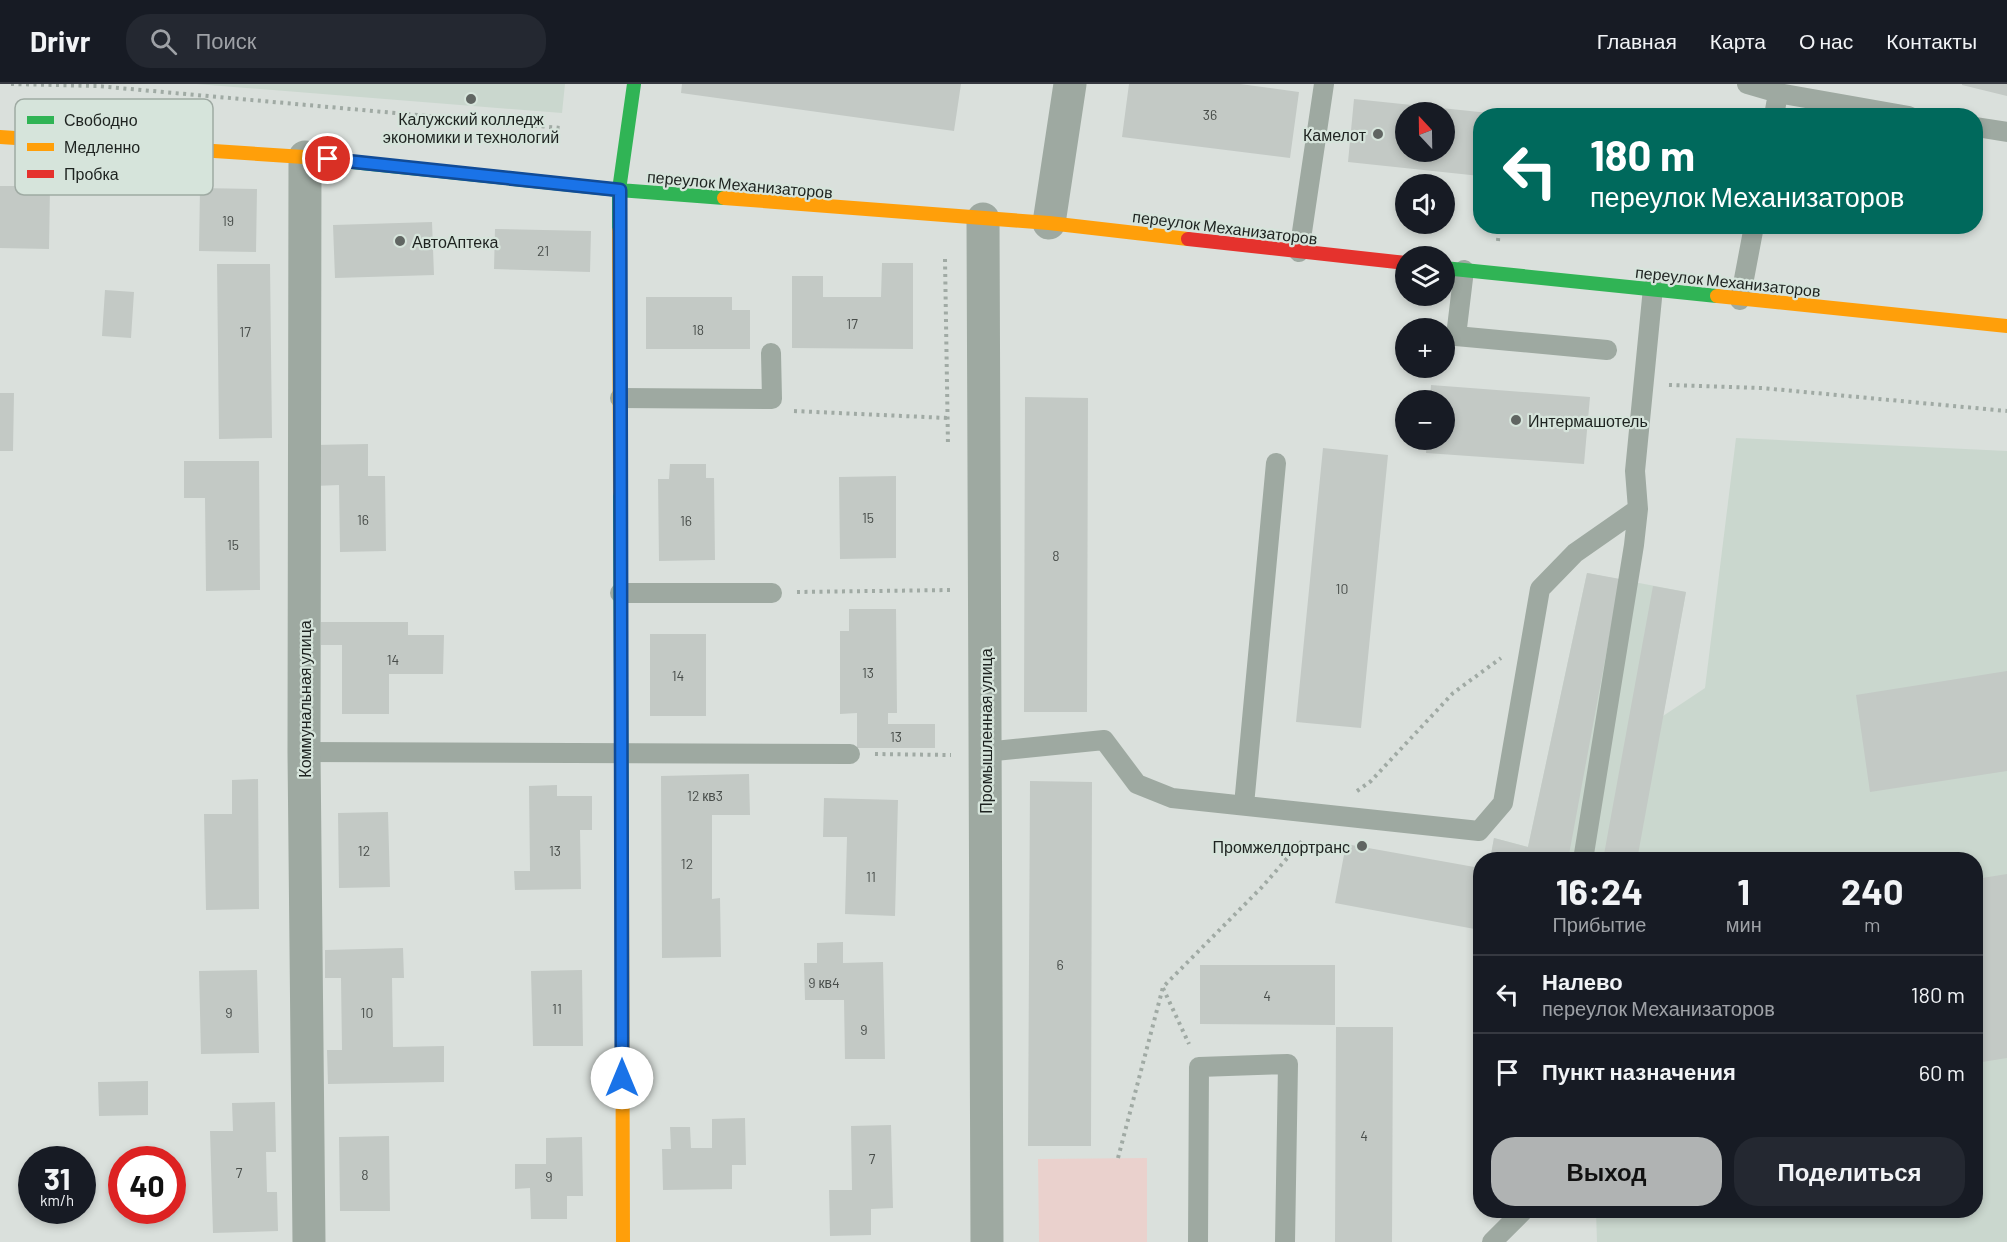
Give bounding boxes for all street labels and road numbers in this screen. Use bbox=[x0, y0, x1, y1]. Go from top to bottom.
street label: переулок Механизаторов bbox=[646, 166, 834, 202]
street label: переулок Механизаторов bbox=[1131, 206, 1319, 248]
street label: переулок Механизаторов bbox=[1634, 262, 1822, 300]
street label: Коммунальная улица bbox=[295, 620, 314, 778]
street label: Промышленная улица bbox=[976, 648, 995, 814]

